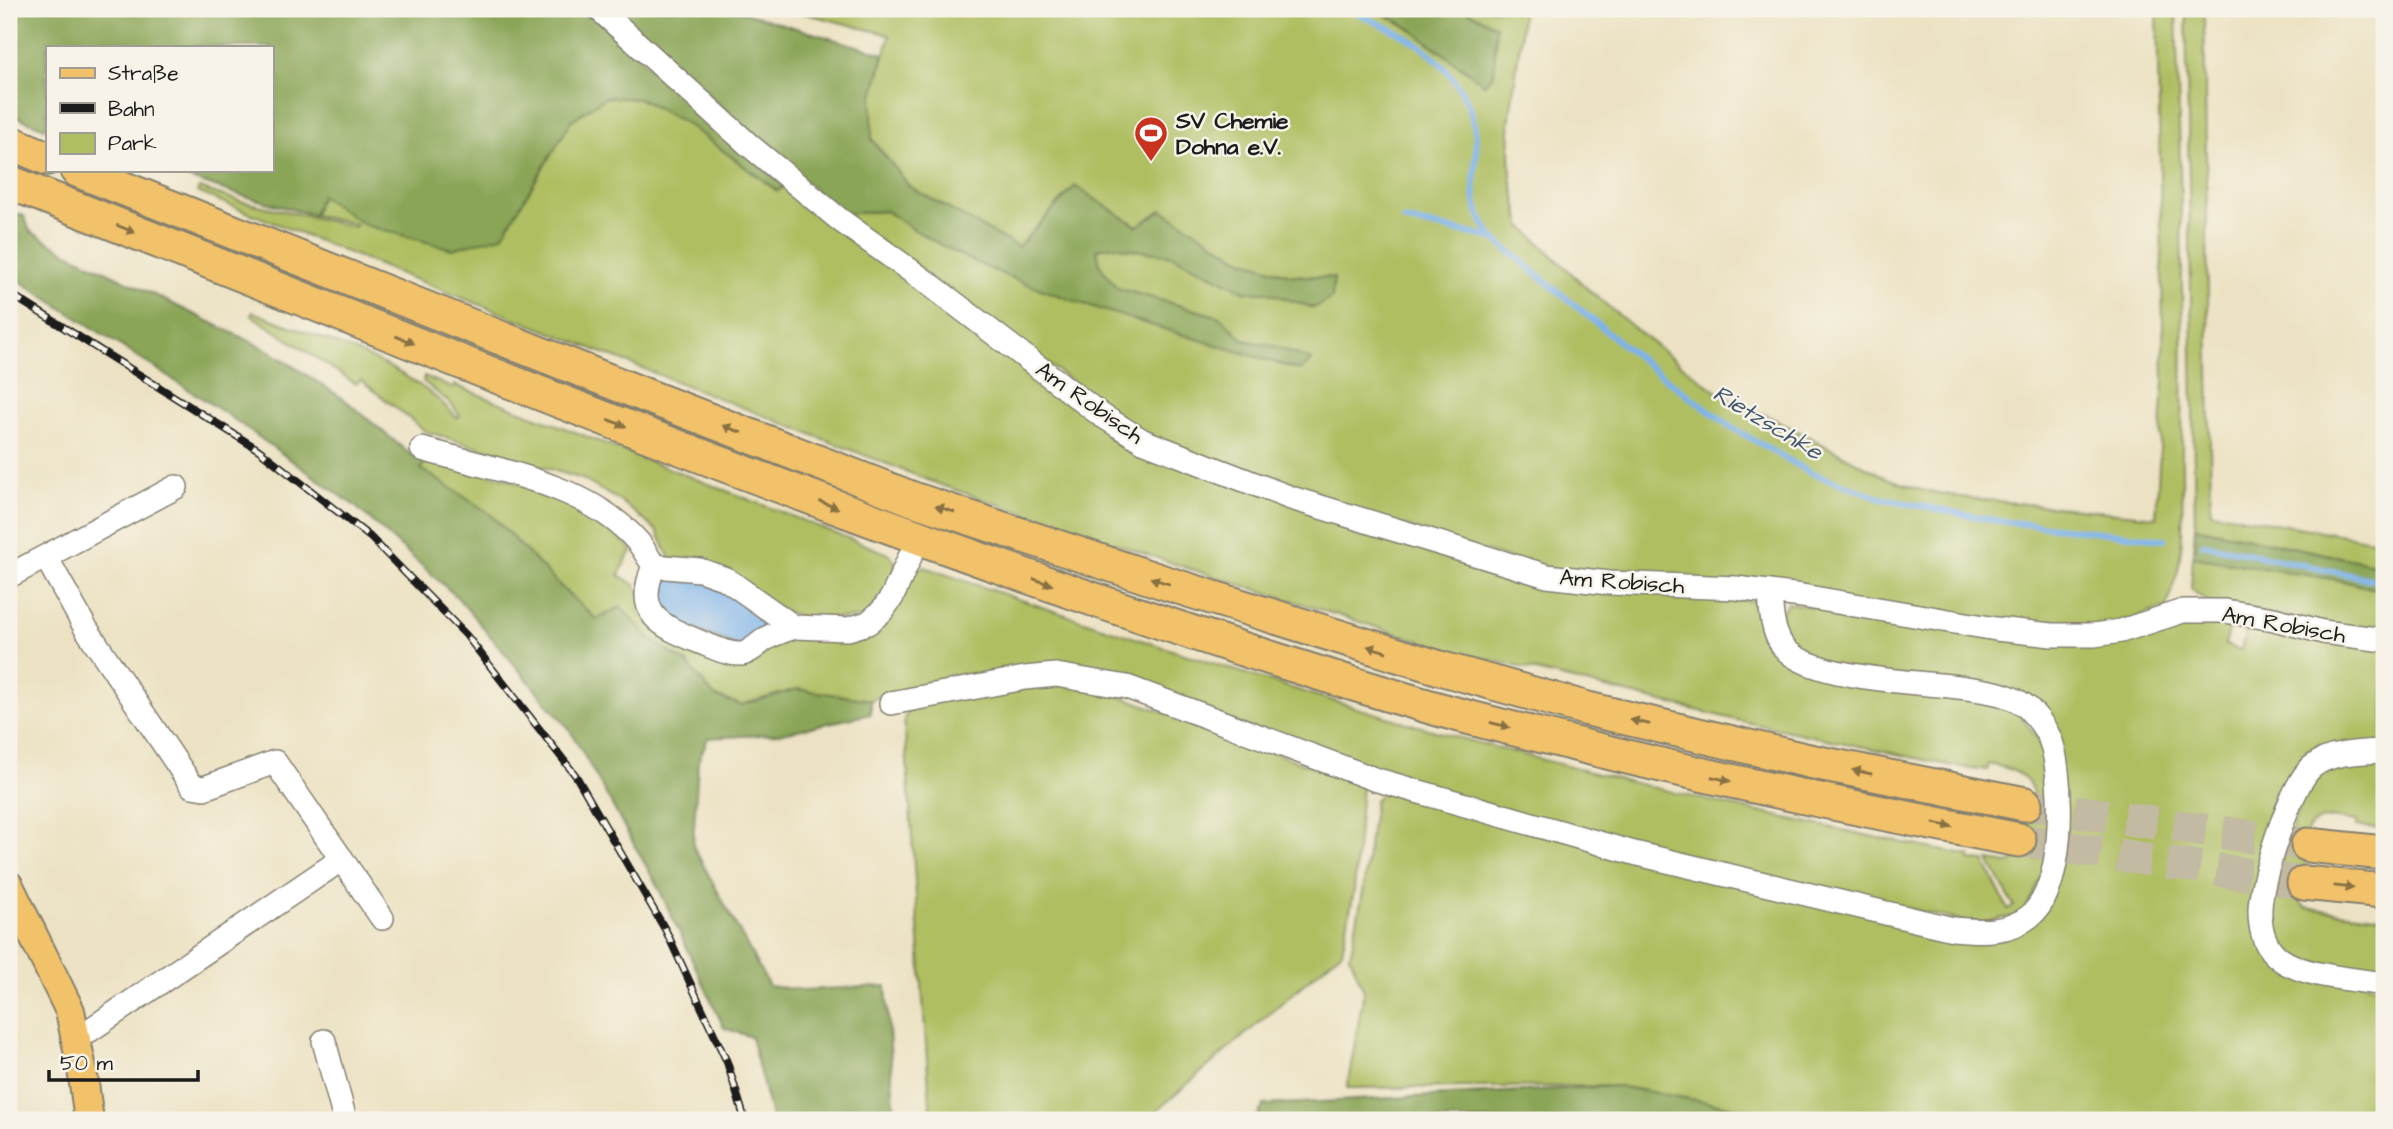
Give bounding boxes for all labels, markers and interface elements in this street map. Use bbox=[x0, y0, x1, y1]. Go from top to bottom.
legend bbox=[46, 46, 273, 172]
text: Straße bbox=[108, 59, 179, 88]
text: Bahn bbox=[108, 95, 155, 124]
place label: SV Chemie Dohna e.V. bbox=[1175, 105, 1289, 163]
sports icon: SV Chemie Dohna e.V. bbox=[1132, 114, 1170, 163]
text: Park bbox=[108, 129, 157, 158]
one-way arrow bbox=[115, 223, 136, 234]
one-way arrow bbox=[395, 334, 416, 345]
street label: Am Robisch bbox=[1029, 354, 1150, 452]
water label: Rietzschke bbox=[1706, 377, 1829, 469]
one-way arrow bbox=[606, 418, 627, 429]
one-way arrow bbox=[721, 423, 742, 434]
one-way arrow bbox=[819, 499, 840, 510]
one-way arrow bbox=[934, 503, 955, 514]
street label: Am Robisch bbox=[1558, 562, 1686, 602]
one-way arrow bbox=[1150, 575, 1171, 586]
one-way arrow bbox=[1033, 577, 1054, 588]
street label: Am Robisch bbox=[2219, 598, 2349, 652]
one-way arrow bbox=[1367, 643, 1388, 654]
one-way arrow bbox=[1629, 716, 1651, 727]
one-way arrow bbox=[1489, 720, 1511, 731]
one-way arrow bbox=[1851, 766, 1873, 777]
one-way arrow bbox=[1710, 774, 1732, 785]
one-way arrow bbox=[1933, 820, 1955, 831]
one-way arrow bbox=[2333, 882, 2355, 893]
scale bar bbox=[49, 1038, 198, 1082]
text: 50 m bbox=[60, 1049, 114, 1078]

